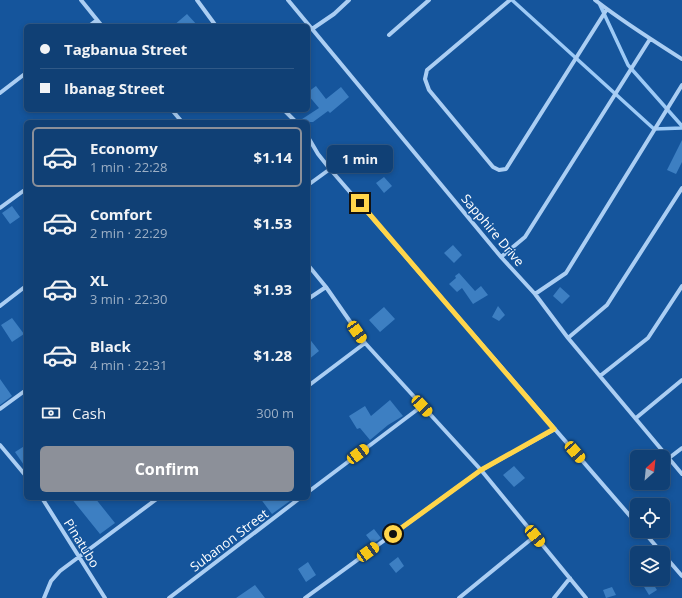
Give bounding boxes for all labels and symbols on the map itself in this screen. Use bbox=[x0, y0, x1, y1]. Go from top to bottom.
callout: 1 min bbox=[327, 145, 393, 173]
street label: Sapphire Drive bbox=[457, 190, 529, 270]
route end bbox=[351, 194, 369, 212]
car bbox=[345, 319, 369, 345]
car bbox=[409, 393, 435, 419]
car bbox=[563, 439, 587, 465]
car bbox=[345, 442, 371, 466]
north arrow bbox=[630, 450, 670, 490]
street label: Subanon Street bbox=[186, 504, 272, 575]
street label: Pinatubo bbox=[60, 515, 104, 571]
car bbox=[523, 523, 547, 549]
route start bbox=[384, 525, 402, 543]
car bbox=[355, 540, 381, 564]

